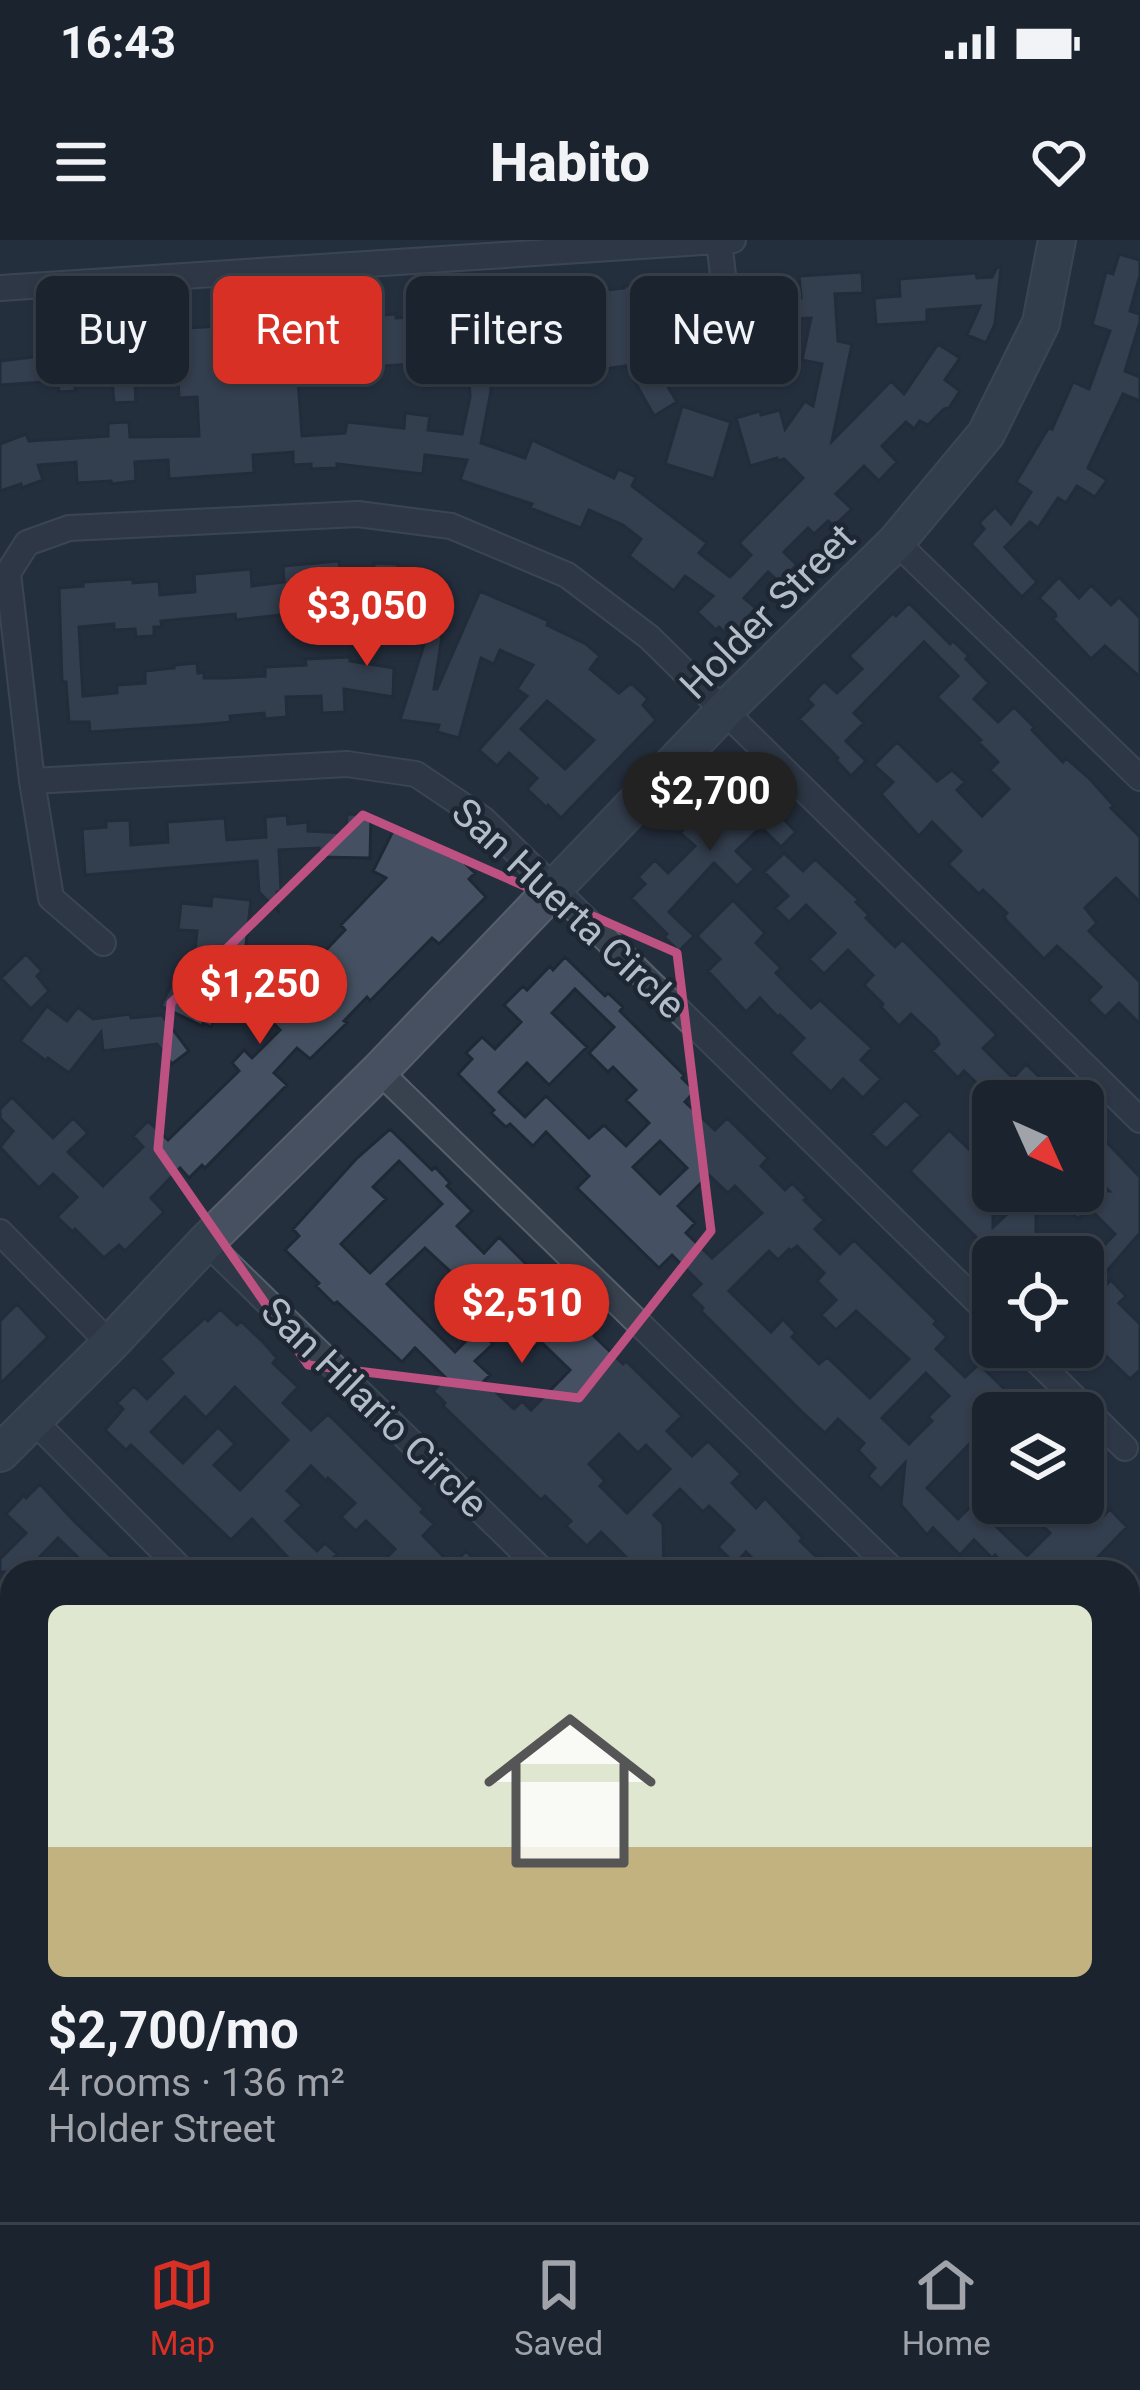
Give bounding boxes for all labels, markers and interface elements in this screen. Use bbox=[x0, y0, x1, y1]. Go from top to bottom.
text: 16:43 bbox=[60, 16, 176, 69]
icon: menu bbox=[48, 129, 114, 195]
icon: heart bbox=[1026, 129, 1092, 195]
text: Habito bbox=[490, 131, 650, 194]
chip: Buy bbox=[36, 276, 189, 384]
chip: Rent bbox=[213, 276, 382, 384]
chip: Filters bbox=[406, 276, 606, 384]
chip: New bbox=[630, 276, 798, 384]
street label: Holder Street bbox=[671, 515, 865, 709]
pin: $3,050 bbox=[269, 567, 465, 669]
text: $3,050 bbox=[306, 583, 428, 629]
pin: $2,700 bbox=[612, 752, 808, 854]
text: $2,700 bbox=[649, 768, 771, 814]
street label: San Huerta Circle bbox=[442, 789, 694, 1028]
pin: $1,250 bbox=[162, 945, 358, 1047]
text: $1,250 bbox=[199, 961, 321, 1007]
north arrow bbox=[972, 1080, 1104, 1212]
map controls bbox=[972, 1080, 1104, 1524]
button: locate bbox=[972, 1236, 1104, 1368]
pin: $2,510 bbox=[424, 1264, 620, 1366]
text: $2,510 bbox=[461, 1280, 583, 1326]
street label: San Hilario Circle bbox=[252, 1288, 497, 1527]
button: layers bbox=[972, 1392, 1104, 1524]
icon: home bbox=[462, 1683, 678, 1899]
text: $2,700/mo bbox=[48, 2001, 299, 2060]
text: 4 rooms · 136 m² bbox=[48, 2060, 345, 2106]
text: Holder Street bbox=[48, 2106, 276, 2152]
tab: Map bbox=[149, 2252, 215, 2363]
tab: Saved bbox=[514, 2252, 603, 2363]
tab: Home bbox=[902, 2252, 991, 2363]

